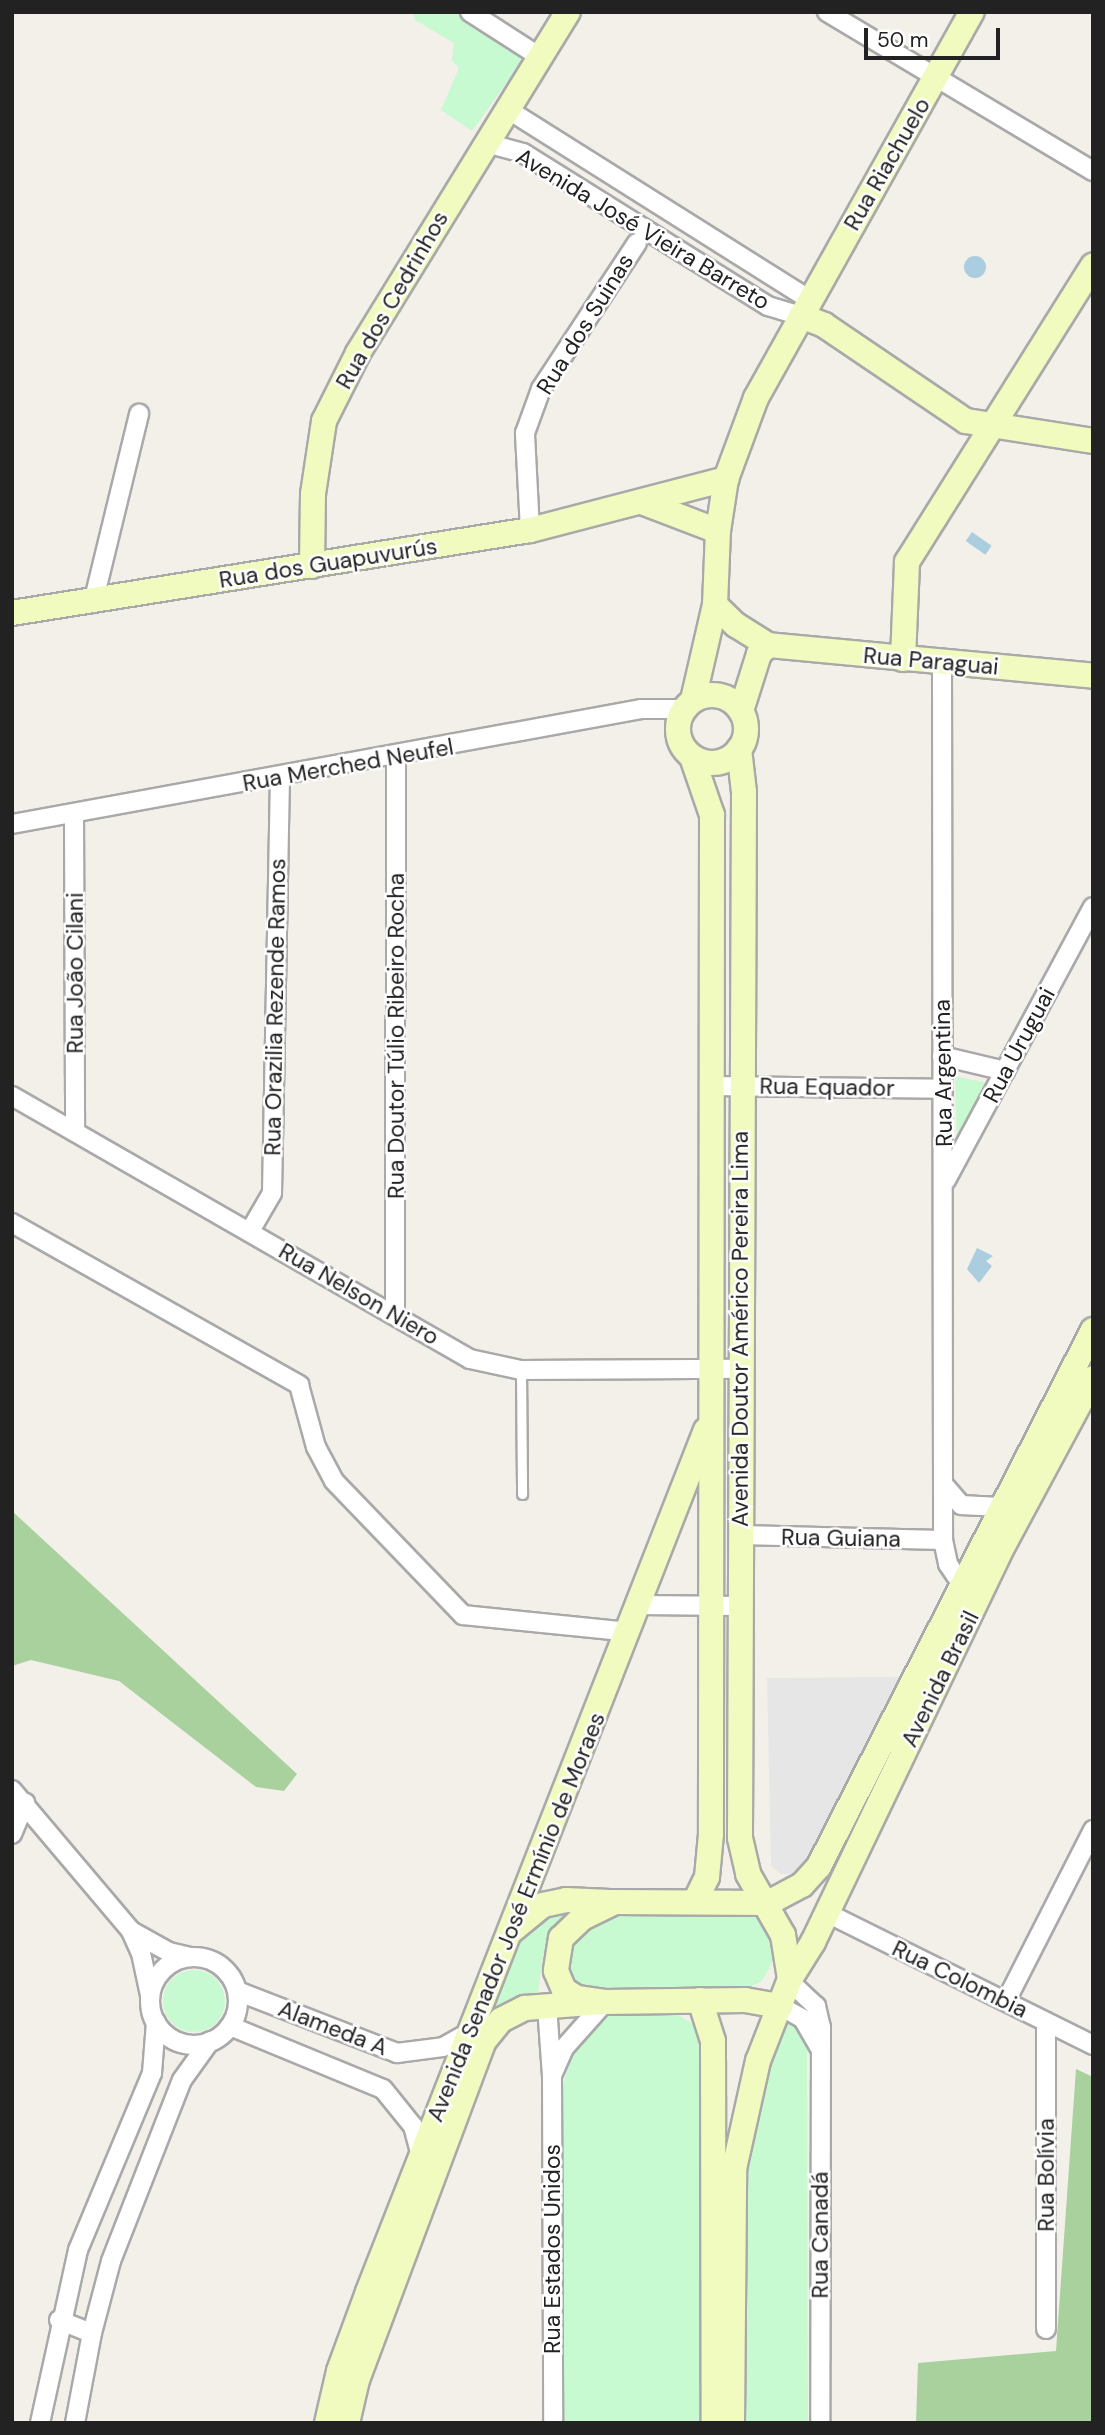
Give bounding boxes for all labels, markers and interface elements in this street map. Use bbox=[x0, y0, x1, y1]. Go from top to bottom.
scale bar bbox=[867, 14, 1004, 58]
text: 50 m bbox=[877, 26, 928, 54]
street label: Rua Riachuelo bbox=[838, 93, 936, 235]
street label: Avenida José Vieira Barreto bbox=[511, 142, 775, 316]
street label: Rua dos Cedrinhos bbox=[330, 206, 454, 394]
street label: Rua dos Suinas bbox=[531, 249, 639, 399]
street label: Rua dos Guapuvurús bbox=[217, 532, 439, 594]
street label: Rua Paraguai bbox=[862, 641, 1000, 681]
street label: Rua Merched Neufel bbox=[240, 733, 456, 797]
street label: Rua Orazilia Rezende Ramos bbox=[259, 858, 291, 1156]
street label: Rua Doutor Túlio Ribeiro Rocha bbox=[382, 873, 410, 1199]
street label: Rua João Cilani bbox=[61, 892, 89, 1054]
street label: Rua Uruguai bbox=[977, 983, 1061, 1107]
street label: Rua Argentina bbox=[928, 999, 958, 1147]
street label: Rua Equador bbox=[759, 1072, 895, 1102]
street label: Avenida Doutor Américo Pereira Lima bbox=[726, 1131, 754, 1527]
street label: Rua Nelson Niero bbox=[274, 1237, 444, 1351]
street label: Rua Guiana bbox=[781, 1523, 901, 1553]
street label: Avenida Brasil bbox=[895, 1607, 985, 1751]
street label: Avenida Senador José Ermínio de Moraes bbox=[421, 1708, 611, 2126]
street label: Rua Colombia bbox=[888, 1934, 1032, 2024]
street label: Alameda A bbox=[274, 1995, 392, 2061]
street label: Rua Bolívia bbox=[1032, 2118, 1060, 2232]
street label: Rua Estados Unidos bbox=[538, 2144, 566, 2354]
street label: Rua Canadá bbox=[806, 2171, 834, 2299]

